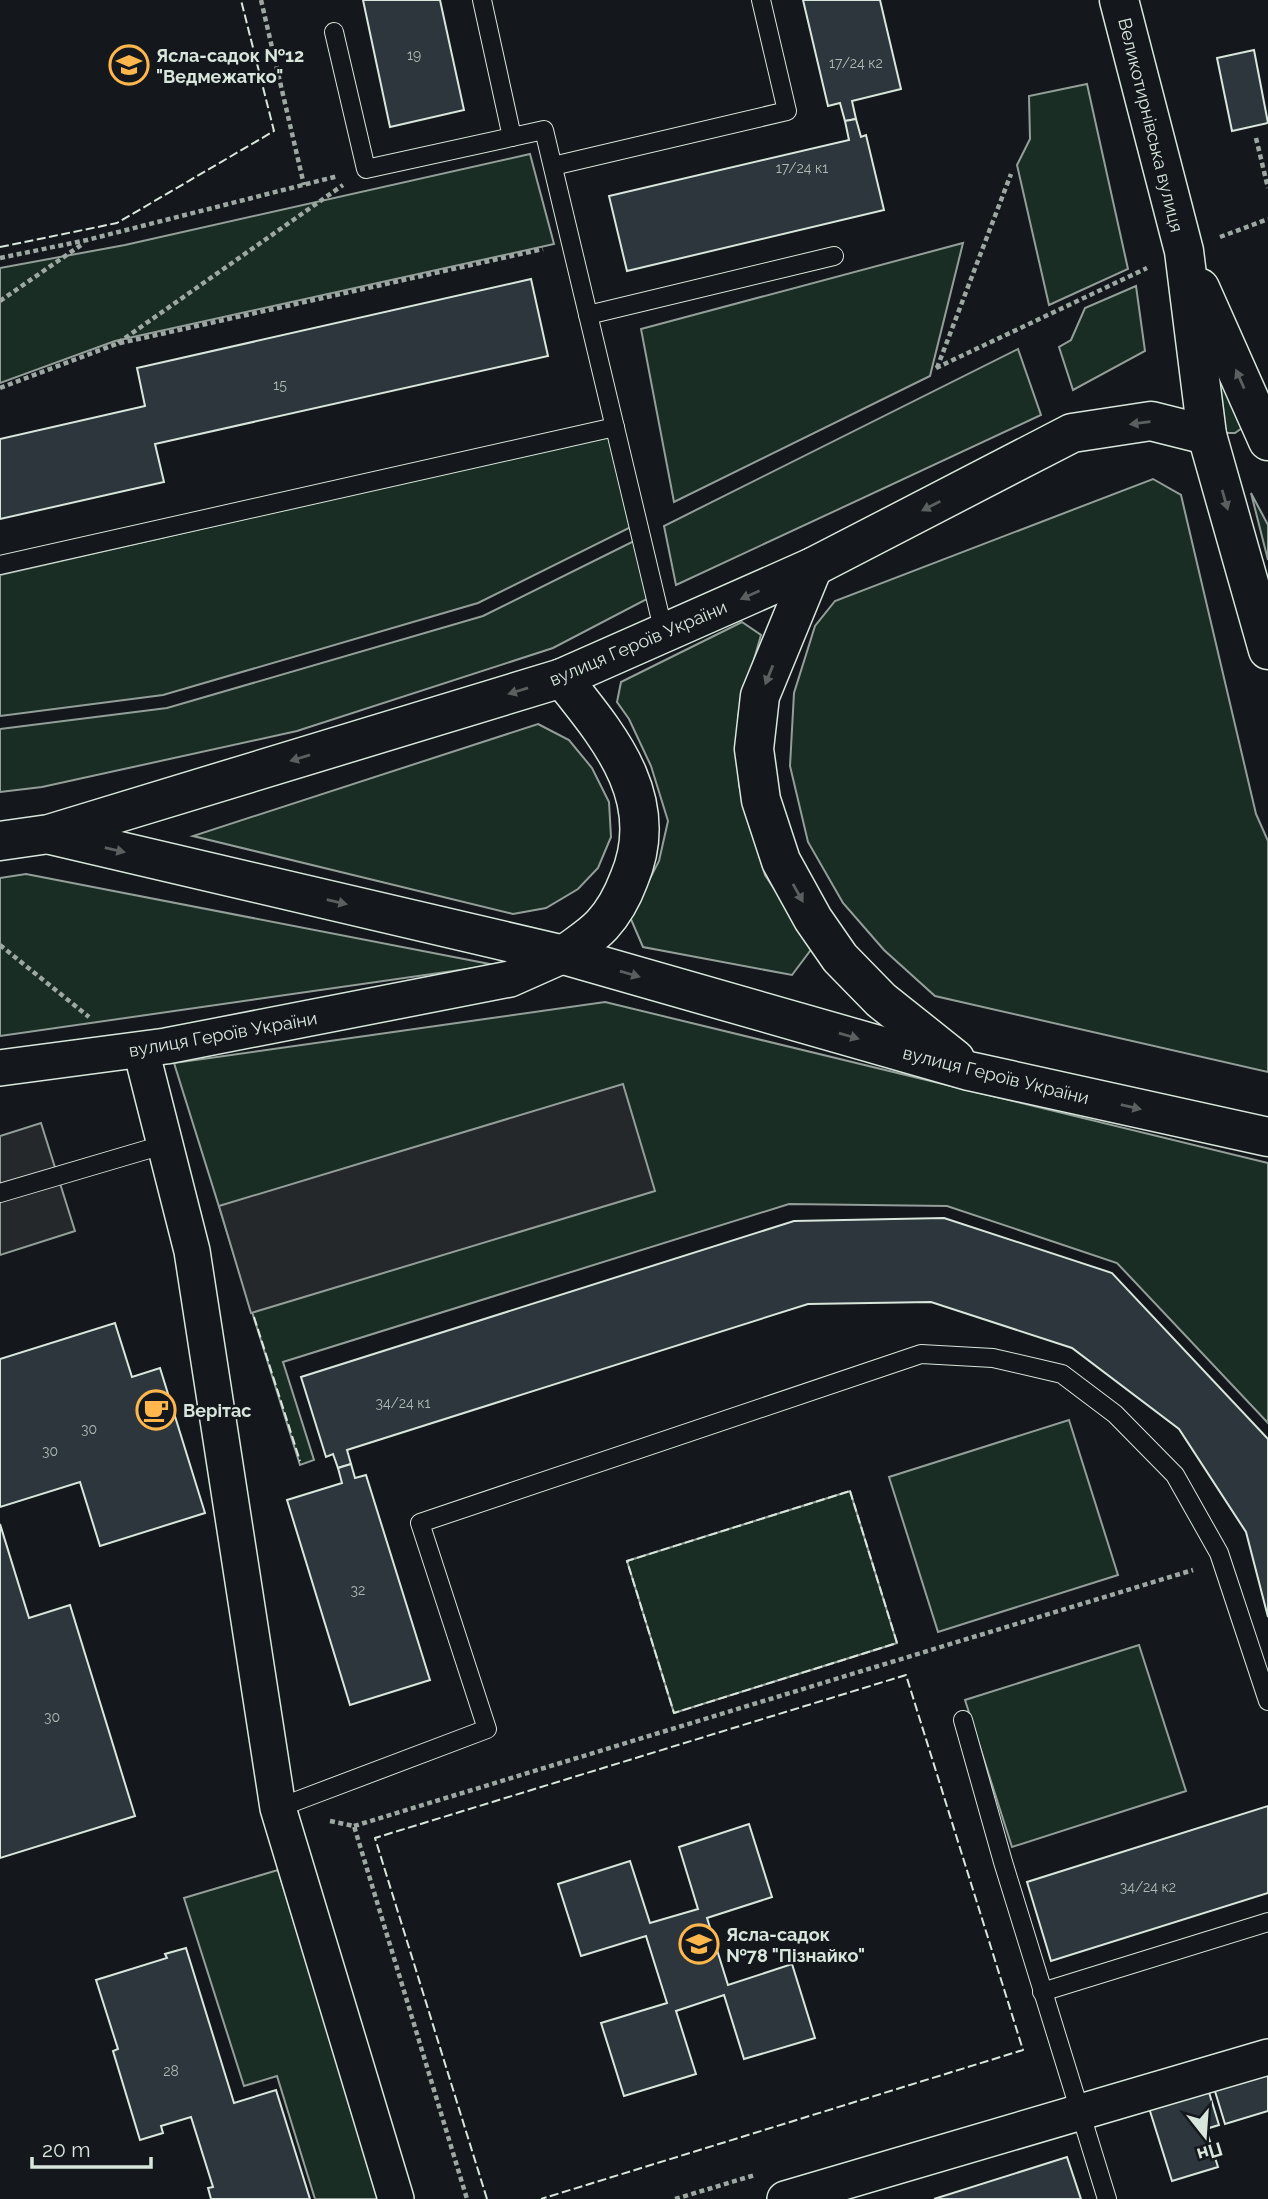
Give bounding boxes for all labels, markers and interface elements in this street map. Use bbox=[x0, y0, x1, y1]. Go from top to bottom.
street label: Великотирнівська вулиця bbox=[1114, 16, 1188, 234]
school or university icon: Ясла-садок №12 "Ведмежатко" bbox=[108, 44, 150, 86]
place label: Ясла-садок №12 "Ведмежатко" bbox=[156, 45, 304, 87]
house number: 19 bbox=[407, 47, 421, 63]
house number: 17/24 к2 bbox=[829, 55, 883, 71]
house number: 17/24 к1 bbox=[776, 160, 828, 176]
one-way arrow bbox=[1234, 369, 1246, 389]
house number: 15 bbox=[273, 377, 287, 393]
one-way arrow bbox=[1129, 418, 1151, 429]
one-way arrow bbox=[1221, 490, 1231, 511]
one-way arrow bbox=[921, 500, 941, 511]
one-way arrow bbox=[740, 590, 761, 601]
street label: вулиця Героїв України bbox=[546, 596, 730, 690]
one-way arrow bbox=[763, 665, 774, 686]
one-way arrow bbox=[507, 687, 528, 697]
one-way arrow bbox=[290, 753, 311, 763]
one-way arrow bbox=[104, 845, 126, 856]
one-way arrow bbox=[792, 883, 804, 903]
one-way arrow bbox=[326, 897, 348, 908]
one-way arrow bbox=[620, 969, 641, 979]
street label: вулиця Героїв України bbox=[127, 1007, 319, 1061]
one-way arrow bbox=[839, 1032, 860, 1042]
street label: вулиця Героїв України bbox=[901, 1042, 1091, 1108]
one-way arrow bbox=[1120, 1102, 1142, 1113]
cafe icon: Верітас bbox=[135, 1389, 177, 1431]
house number: 34/24 к1 bbox=[375, 1395, 431, 1411]
place label: Верітас bbox=[183, 1400, 251, 1421]
house number: 30 bbox=[81, 1421, 97, 1437]
house number: 30 bbox=[42, 1443, 58, 1459]
house number: 32 bbox=[351, 1582, 365, 1598]
house number: 30 bbox=[44, 1709, 60, 1725]
house number: 34/24 к2 bbox=[1120, 1879, 1176, 1895]
school or university icon: Ясла-садок №78 "Пізнайко" bbox=[678, 1923, 720, 1965]
place label: Ясла-садок №78 "Пізнайко" bbox=[726, 1924, 865, 1966]
house number: 28 bbox=[163, 2063, 179, 2079]
north arrow bbox=[1170, 2101, 1240, 2171]
scale bar bbox=[32, 2126, 150, 2170]
text: 20 m bbox=[42, 2137, 90, 2162]
text: Пн bbox=[1195, 2138, 1225, 2166]

